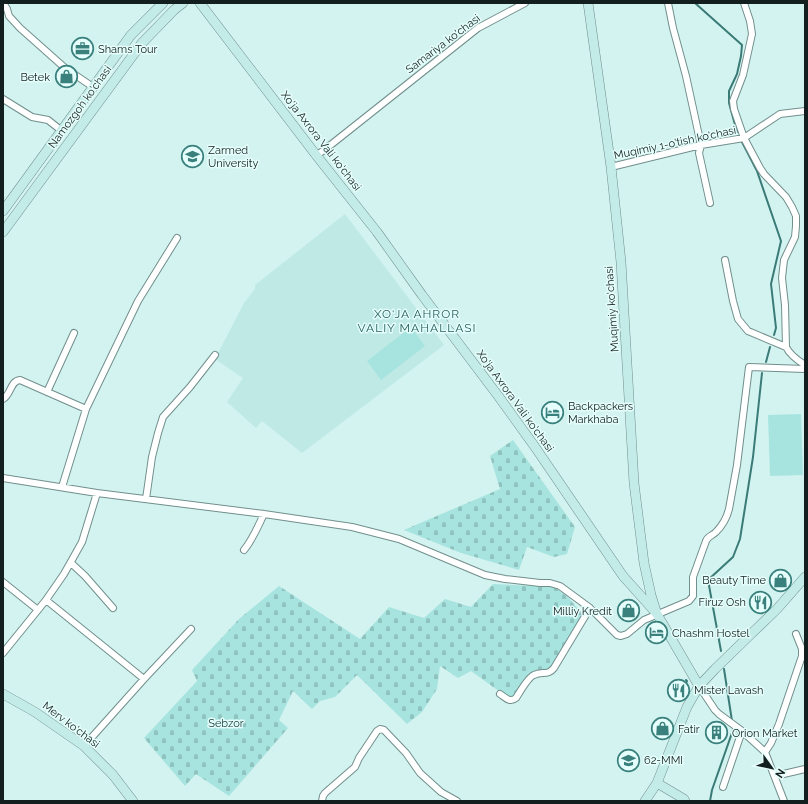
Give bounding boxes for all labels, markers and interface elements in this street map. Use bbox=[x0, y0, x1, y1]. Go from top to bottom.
street label: Samariya ko'chasi bbox=[403, 12, 483, 76]
office icon: Shams Tour bbox=[70, 36, 96, 62]
place label: Shams Tour bbox=[98, 43, 158, 56]
street label: Namozgoh ko'chasi bbox=[46, 63, 114, 151]
shop icon: Betek bbox=[53, 64, 79, 90]
place label: Betek bbox=[20, 71, 50, 84]
street label: Xo'ja Axrora Vali ko'chasi bbox=[278, 89, 364, 193]
street label: Muqimiy 1-o'tish ko'chasi bbox=[613, 124, 737, 162]
school or university icon: Zarmed University bbox=[180, 143, 206, 169]
place label: Zarmed University bbox=[208, 144, 258, 170]
street label: Muqimiy ko'chasi bbox=[603, 266, 621, 352]
district label: XO‘JA AHROR VALIY MAHALLASI bbox=[358, 307, 476, 335]
street label: Xo'ja Axrora Vali ko'chasi bbox=[474, 348, 556, 454]
hotel icon: Backpackers Markhaba bbox=[540, 399, 566, 425]
place label: Backpackers Markhaba bbox=[568, 400, 633, 426]
shop icon: Beauty Time bbox=[768, 567, 794, 593]
place label: Beauty Time bbox=[702, 574, 767, 587]
restaurant icon: Firuz Osh bbox=[748, 589, 774, 615]
place label: Firuz Osh bbox=[699, 596, 746, 609]
shop icon: Milliy Kredit bbox=[615, 598, 641, 624]
place label: Milliy Kredit bbox=[553, 605, 612, 618]
hotel icon: Chashm Hostel bbox=[644, 620, 670, 646]
place label: Chashm Hostel bbox=[672, 627, 750, 640]
restaurant icon: Mister Lavash bbox=[665, 677, 691, 703]
place label: Mister Lavash bbox=[694, 684, 764, 697]
street label: Merv ko'chasi bbox=[40, 699, 102, 751]
shop icon: Fatir bbox=[649, 716, 675, 742]
park label: Sebzor bbox=[208, 717, 244, 730]
building icon: Orion Market bbox=[703, 720, 729, 746]
place label: Fatir bbox=[678, 723, 700, 736]
place label: Orion Market bbox=[732, 727, 798, 740]
school or university icon: 62-MMI bbox=[616, 747, 642, 773]
north arrow bbox=[752, 748, 792, 788]
place label: 62-MMI bbox=[644, 754, 683, 767]
text: N bbox=[772, 766, 788, 780]

